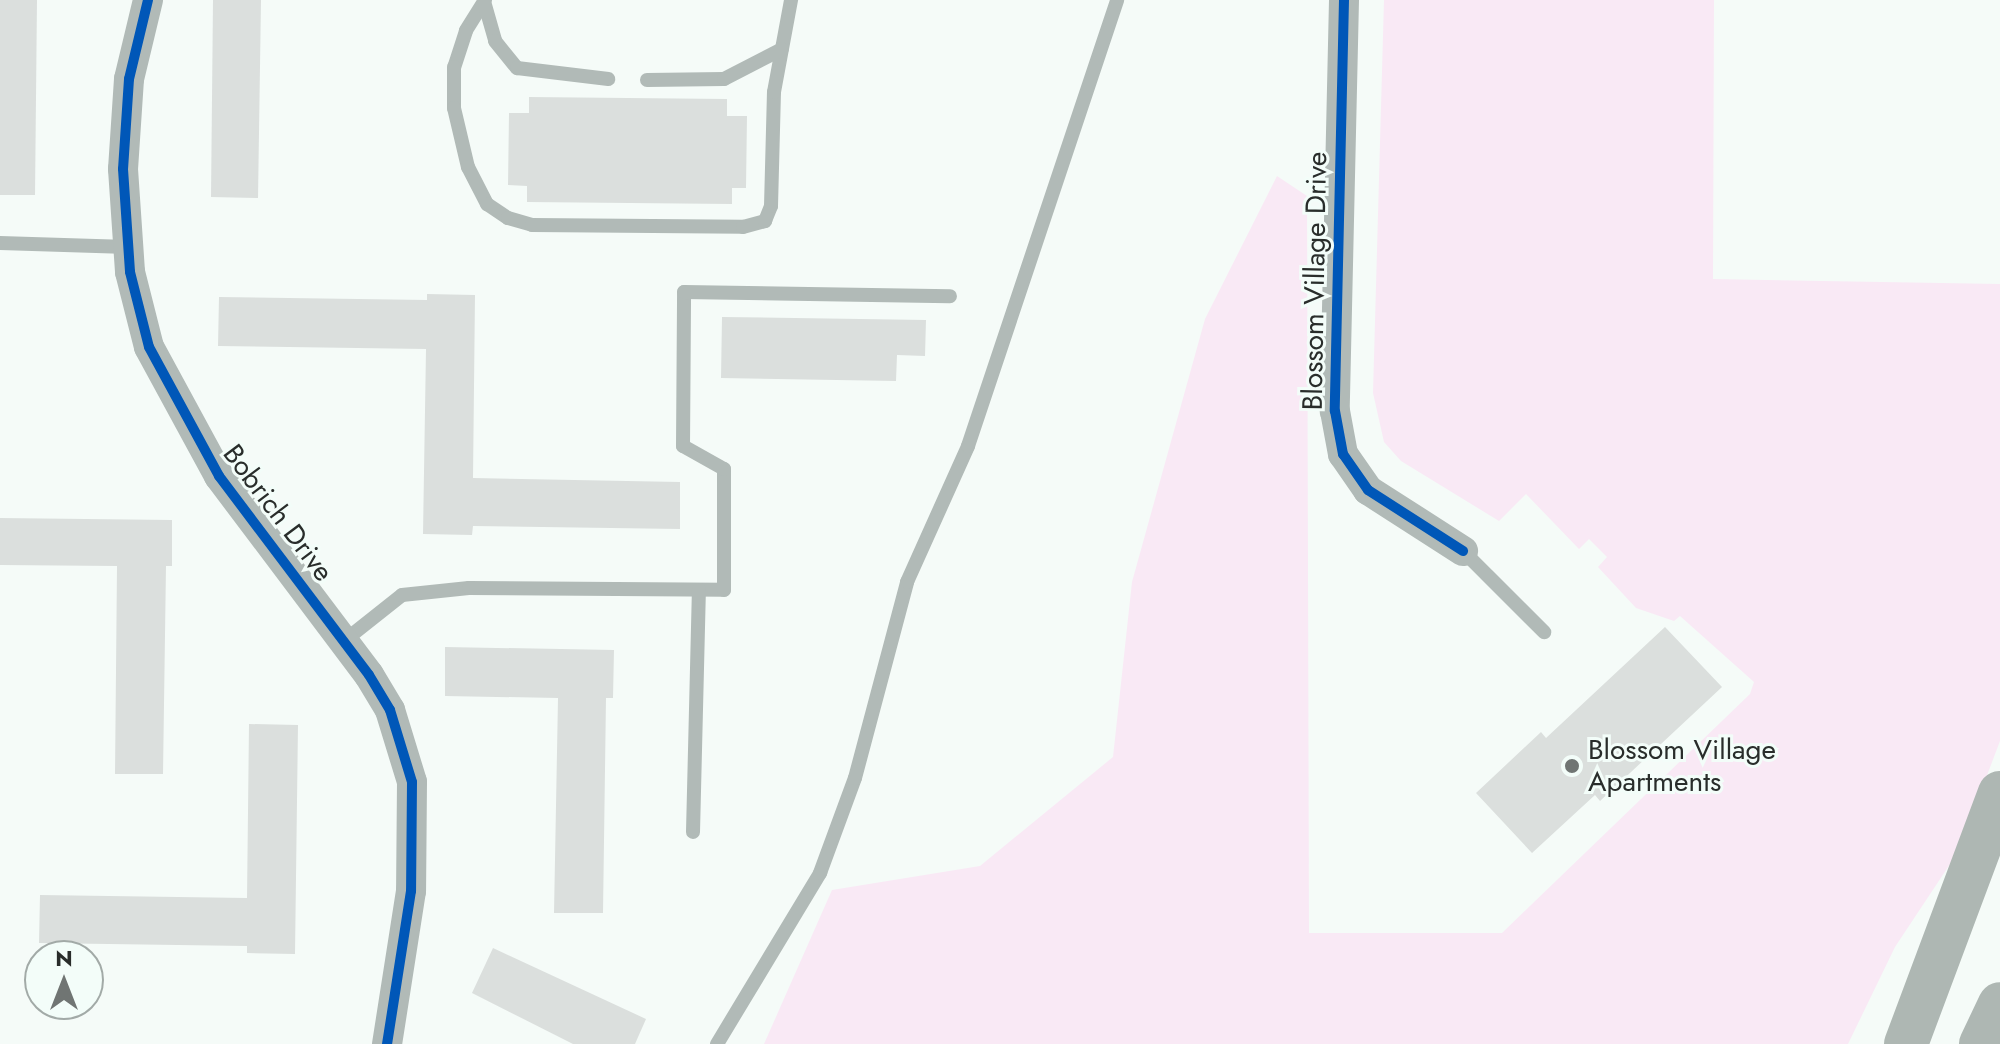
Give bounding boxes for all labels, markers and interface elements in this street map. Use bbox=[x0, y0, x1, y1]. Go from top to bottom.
street label: Blossom Village Drive bbox=[1296, 151, 1334, 411]
street label: Bobrich Drive bbox=[216, 438, 340, 588]
place label: Blossom Village Apartments bbox=[1588, 733, 1776, 799]
marker: Blossom Village Apartments bbox=[1563, 757, 1581, 775]
north arrow bbox=[24, 940, 104, 1020]
text: N bbox=[55, 942, 73, 974]

